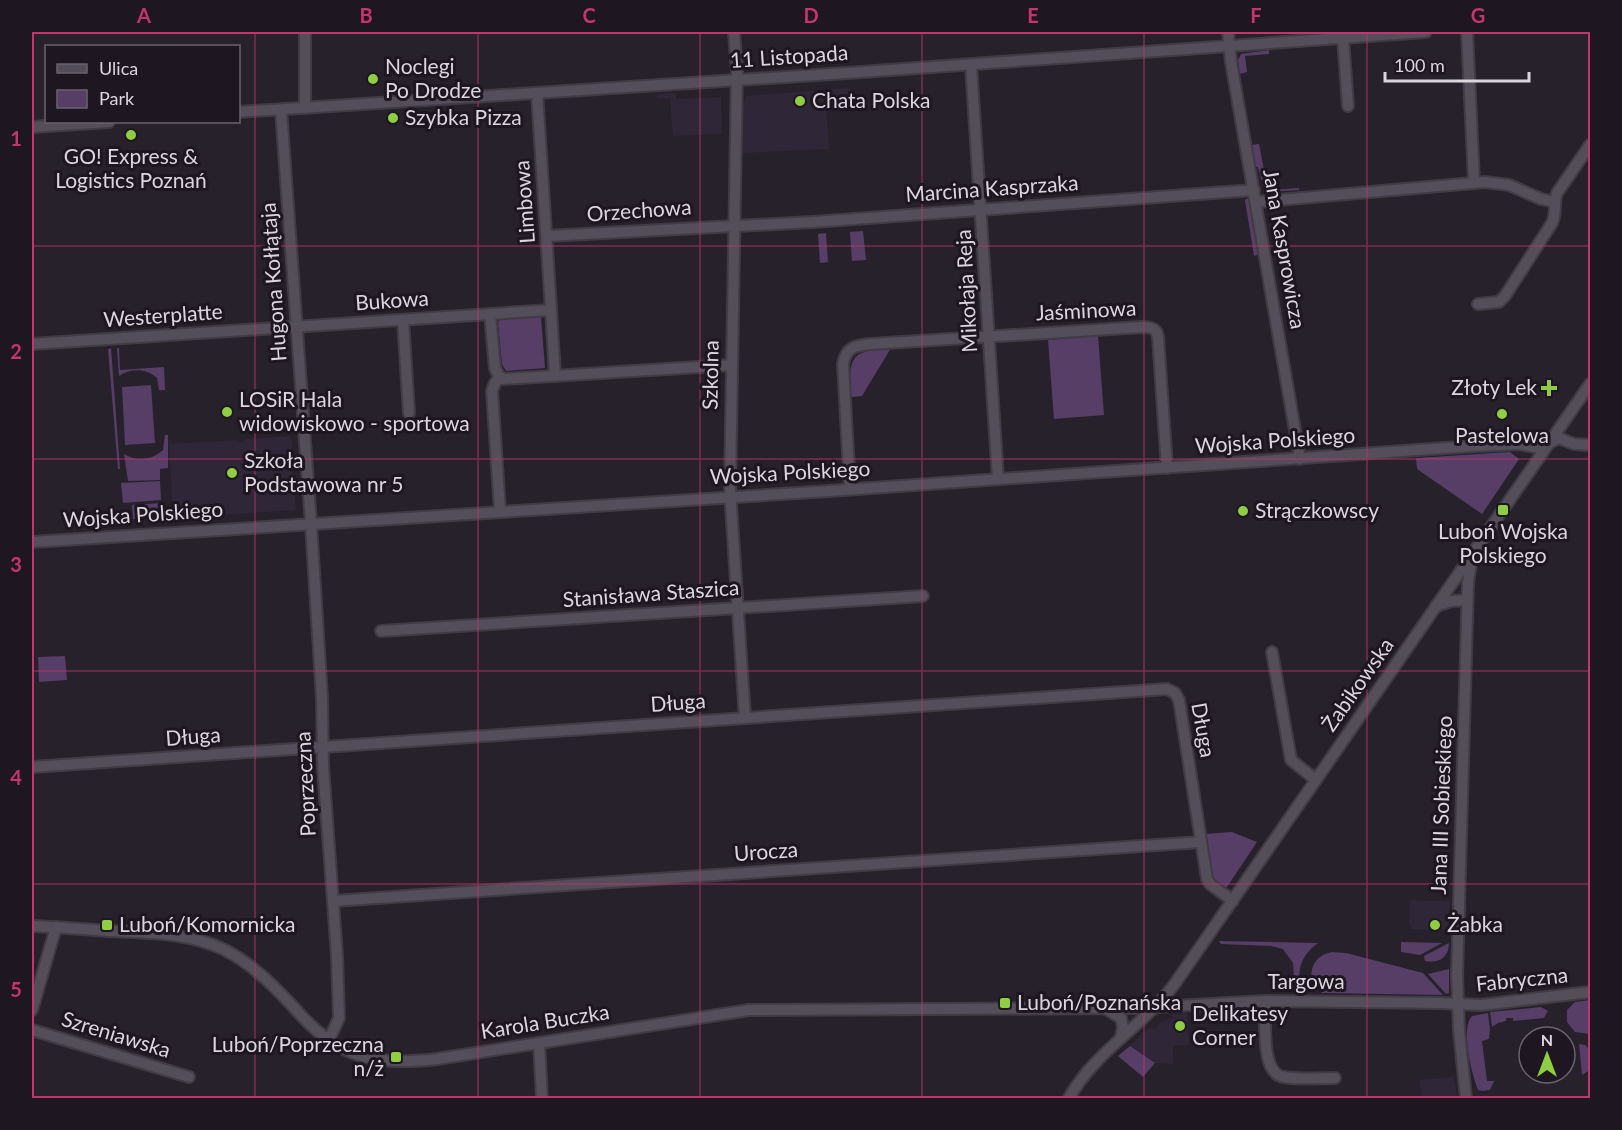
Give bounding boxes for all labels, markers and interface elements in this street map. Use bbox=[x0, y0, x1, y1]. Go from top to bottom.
text: A bbox=[136, 3, 151, 27]
text: B bbox=[359, 3, 373, 27]
text: C bbox=[582, 3, 596, 27]
text: D bbox=[803, 3, 819, 27]
text: E bbox=[1027, 3, 1039, 27]
text: F bbox=[1250, 3, 1262, 27]
text: G bbox=[1471, 3, 1485, 27]
street label: 11 Listopada bbox=[729, 39, 849, 72]
legend bbox=[45, 45, 240, 123]
scale bar bbox=[1385, 45, 1529, 83]
place label: Noclegi Po Drodze bbox=[385, 53, 481, 102]
text: 100 m bbox=[1394, 54, 1445, 76]
text: Ulica bbox=[99, 57, 138, 79]
marker: Noclegi Po Drodze bbox=[366, 72, 380, 86]
text: Park bbox=[99, 87, 135, 109]
place label: Chata Polska bbox=[812, 87, 931, 112]
marker: Chata Polska bbox=[793, 94, 807, 108]
place label: Szybka Pizza bbox=[405, 104, 522, 129]
marker: Szybka Pizza bbox=[386, 111, 400, 125]
text: 1 bbox=[10, 126, 22, 150]
marker: GO! Express & Logistics Poznań bbox=[124, 128, 138, 142]
place label: GO! Express & Logistics Poznań bbox=[55, 143, 207, 192]
street label: Limbowa bbox=[508, 160, 539, 245]
street label: Jana Kasprowicza bbox=[1259, 167, 1312, 331]
street label: Marcina Kasprzaka bbox=[905, 169, 1079, 206]
street label: Orzechowa bbox=[586, 193, 692, 226]
street label: Hugona Kołłątaja bbox=[254, 202, 291, 362]
street label: Mikołaja Reja bbox=[950, 229, 981, 353]
street label: Bukowa bbox=[354, 284, 430, 315]
street label: Jaśminowa bbox=[1035, 294, 1137, 325]
street label: Westerplatte bbox=[102, 298, 223, 331]
text: 2 bbox=[10, 339, 22, 363]
street label: Szkolna bbox=[696, 340, 723, 410]
place label: Złoty Lek bbox=[1451, 374, 1537, 399]
marker: Złoty Lek bbox=[1542, 381, 1556, 395]
place label: LOSiR Hala widowiskowo - sportowa bbox=[239, 386, 470, 435]
marker: LOSiR Hala widowiskowo - sportowa bbox=[220, 405, 234, 419]
marker: Pastelowa bbox=[1495, 407, 1509, 421]
street label: Wojska Polskiego bbox=[1194, 421, 1356, 458]
place label: Pastelowa bbox=[1455, 422, 1549, 447]
place label: Szkoła Podstawowa nr 5 bbox=[244, 447, 403, 496]
street label: Wojska Polskiego bbox=[709, 455, 871, 488]
marker: Szkoła Podstawowa nr 5 bbox=[225, 466, 239, 480]
street label: Wojska Polskiego bbox=[62, 495, 224, 532]
place label: Strączkowscy bbox=[1255, 497, 1379, 522]
marker: Luboń Wojska Polskiego bbox=[1496, 503, 1510, 517]
marker: Strączkowscy bbox=[1236, 504, 1250, 518]
place label: Luboń Wojska Polskiego bbox=[1438, 518, 1568, 567]
text: 3 bbox=[10, 552, 22, 576]
street label: Stanisława Staszica bbox=[562, 574, 740, 611]
street label: Żabikowska bbox=[1315, 633, 1398, 736]
street label: Długa bbox=[649, 687, 706, 716]
street label: Długa bbox=[1187, 700, 1222, 759]
street label: Jana III Sobieskiego bbox=[1425, 715, 1456, 895]
street label: Długa bbox=[164, 721, 221, 750]
street label: Poprzeczna bbox=[289, 731, 320, 837]
text: 4 bbox=[10, 765, 22, 789]
street label: Urocza bbox=[733, 836, 799, 865]
place label: Luboń/Komornicka bbox=[119, 911, 296, 936]
place label: Żabka bbox=[1447, 911, 1503, 936]
marker: Luboń/Komornicka bbox=[100, 918, 114, 932]
marker: Żabka bbox=[1428, 918, 1442, 932]
street label: Fabryczna bbox=[1475, 961, 1569, 996]
street label: Targowa bbox=[1267, 968, 1345, 993]
text: 5 bbox=[10, 977, 22, 1001]
place label: Luboń/Poznańska bbox=[1017, 989, 1181, 1014]
marker: Luboń/Poznańska bbox=[998, 996, 1012, 1010]
street label: Karola Buczka bbox=[479, 998, 611, 1043]
place label: Delikatesy Corner bbox=[1192, 1000, 1288, 1049]
street label: Szreniawska bbox=[59, 1005, 174, 1062]
marker: Delikatesy Corner bbox=[1173, 1019, 1187, 1033]
north arrow bbox=[1517, 1025, 1577, 1085]
text: N bbox=[1541, 1030, 1553, 1049]
place label: Luboń/Poprzeczna n/ż bbox=[212, 1031, 384, 1080]
marker: Luboń/Poprzeczna n/ż bbox=[389, 1050, 403, 1064]

